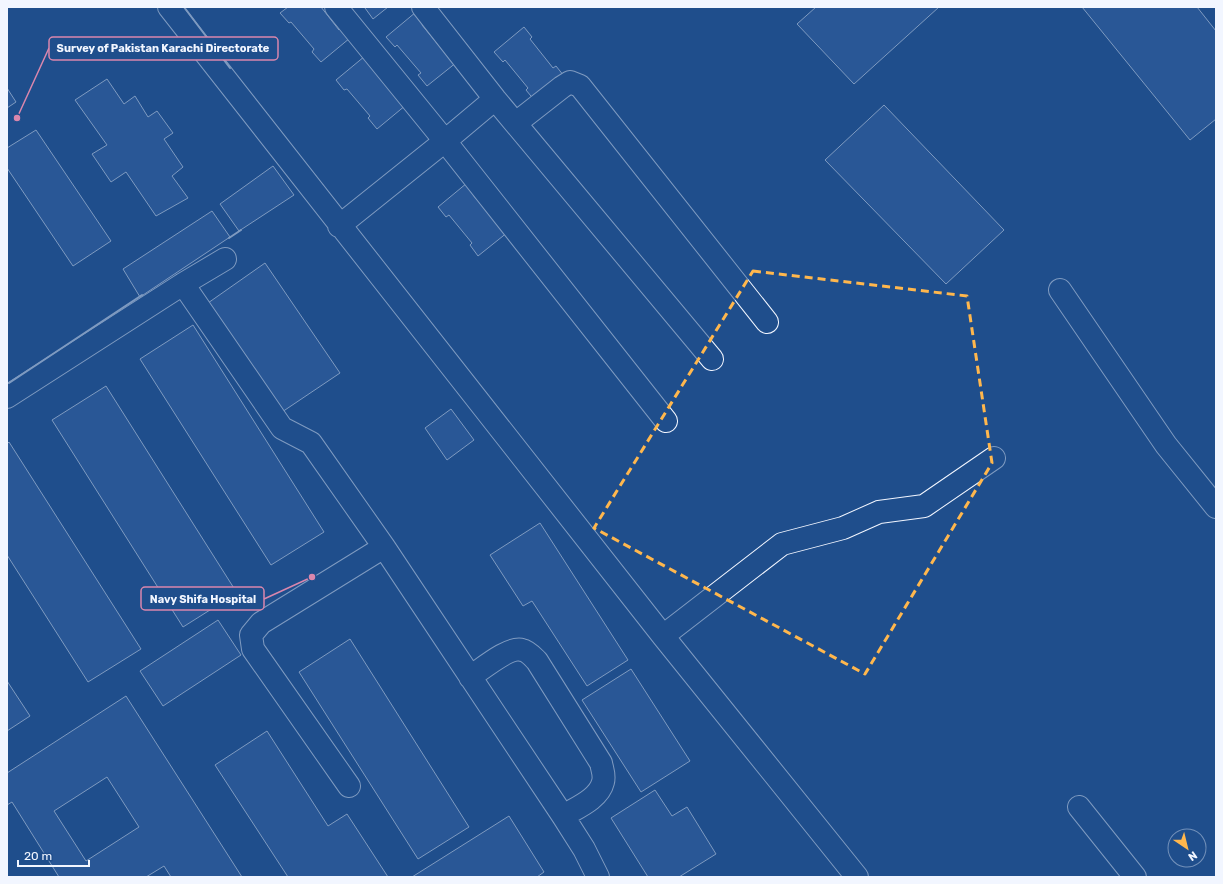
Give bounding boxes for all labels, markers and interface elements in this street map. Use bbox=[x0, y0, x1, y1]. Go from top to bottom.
callout: Survey of Pakistan Karachi Directorate bbox=[49, 37, 278, 60]
text: Survey of Pakistan Karachi Directorate bbox=[57, 42, 270, 55]
callout: Navy Shifa Hospital bbox=[141, 587, 264, 610]
text: Navy Shifa Hospital bbox=[150, 593, 256, 606]
north arrow bbox=[1167, 828, 1207, 868]
scale bar bbox=[18, 842, 89, 868]
text: N bbox=[1185, 848, 1199, 863]
text: 20 m bbox=[24, 849, 52, 863]

